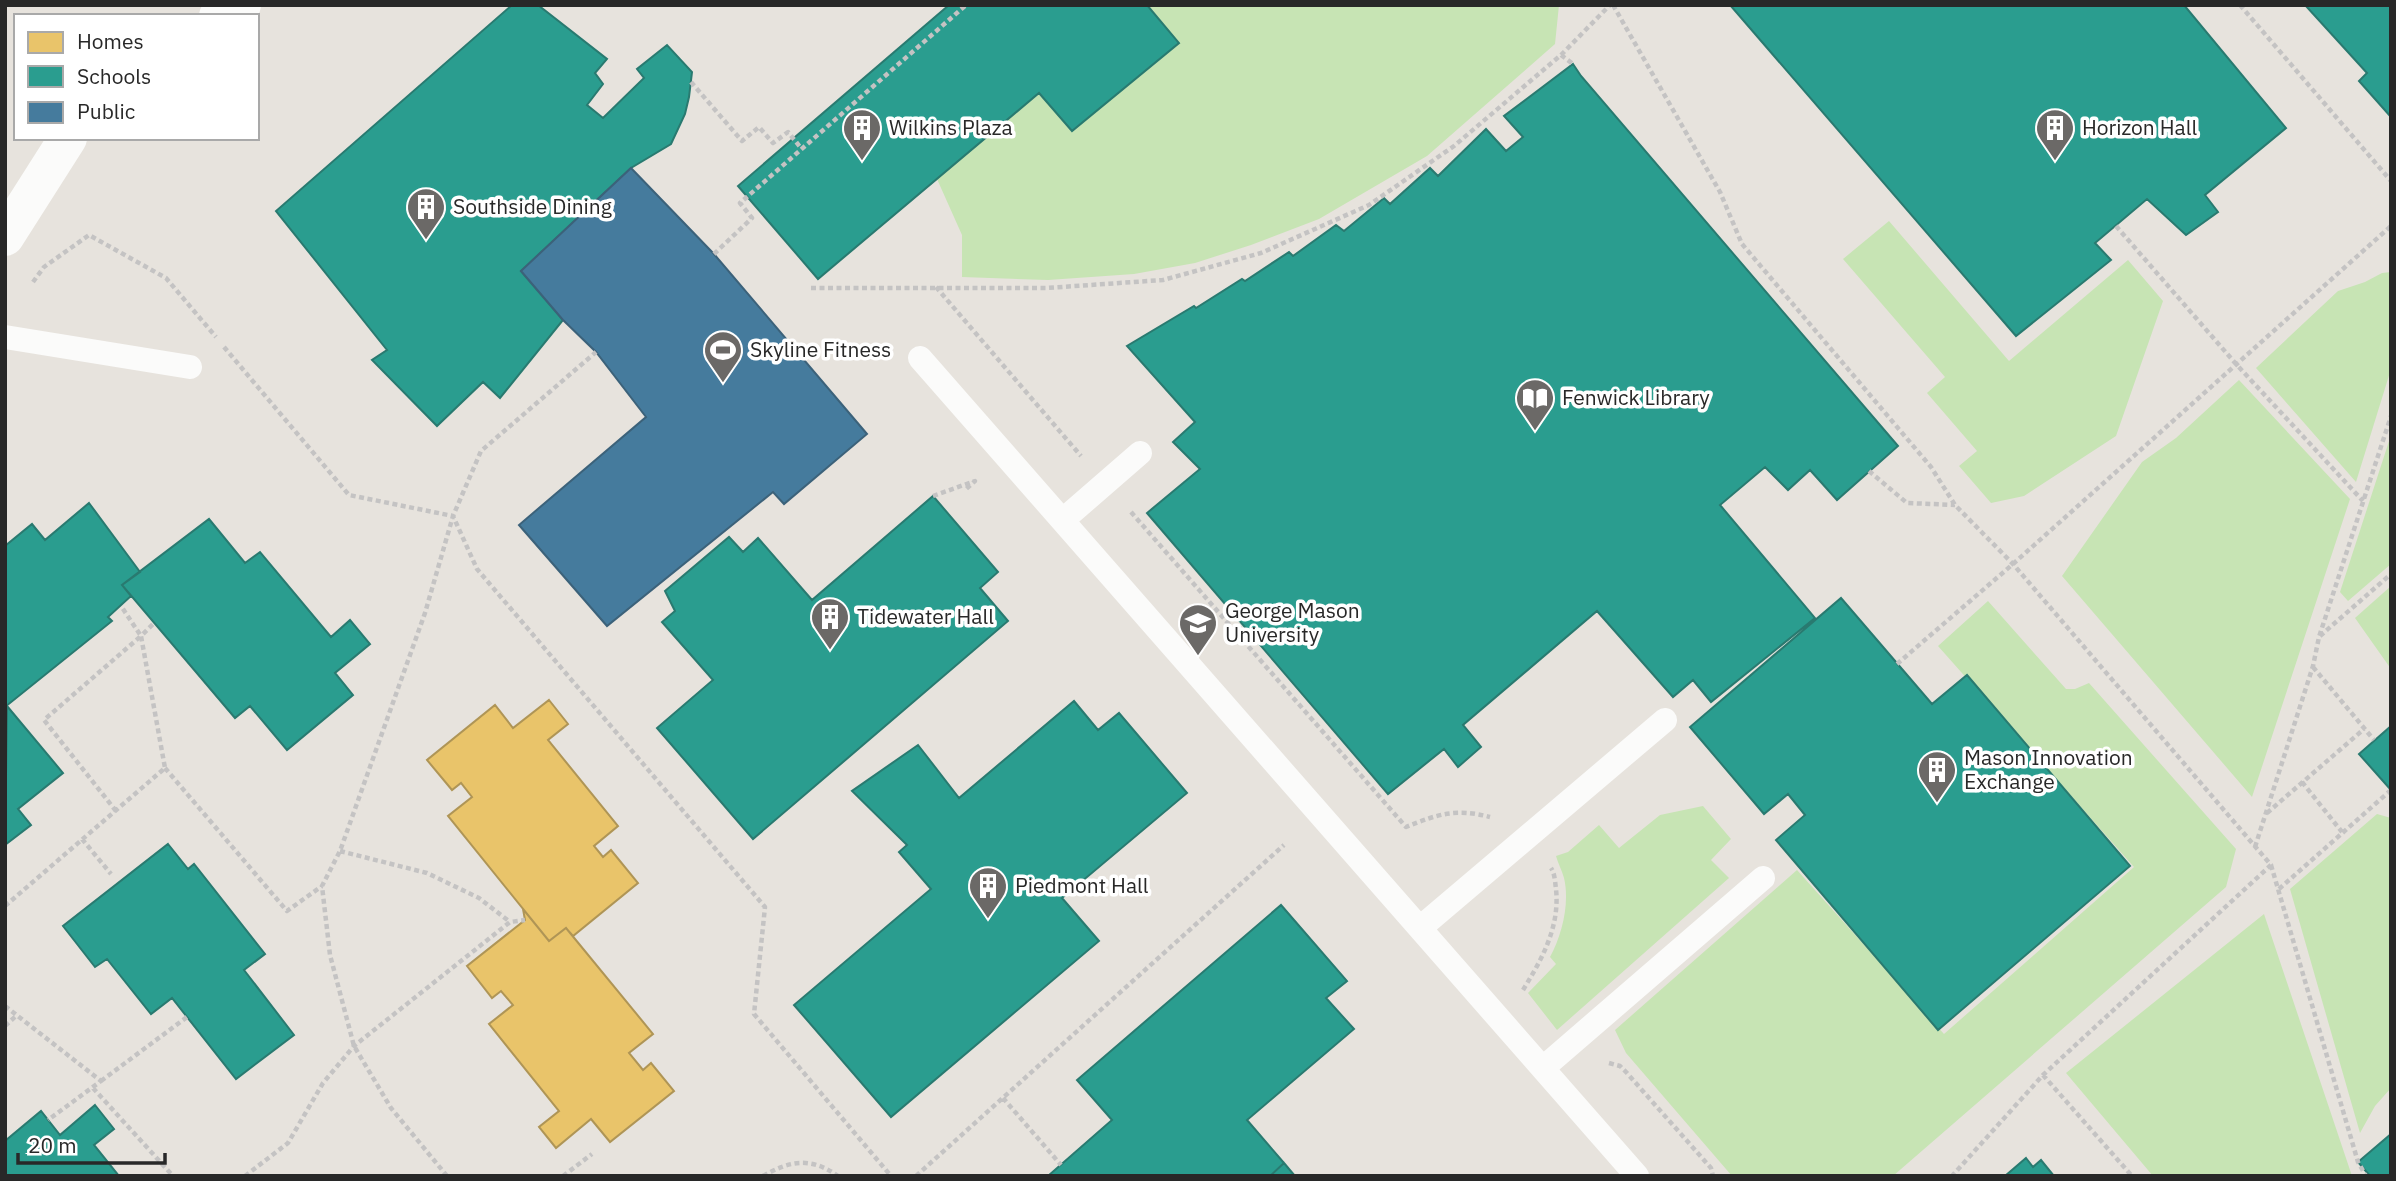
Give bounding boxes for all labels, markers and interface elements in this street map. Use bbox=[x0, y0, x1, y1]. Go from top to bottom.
legend bbox=[14, 14, 259, 140]
text: Homes bbox=[77, 27, 144, 55]
text: Schools bbox=[77, 62, 151, 90]
text: Public bbox=[77, 97, 135, 125]
building icon: Wilkins Plaza bbox=[841, 107, 883, 162]
building icon: Horizon Hall bbox=[2034, 107, 2076, 162]
place label: Wilkins Plaza bbox=[889, 113, 1013, 141]
place label: Horizon Hall bbox=[2082, 113, 2197, 141]
building icon: Southside Dining bbox=[405, 186, 447, 241]
place label: Southside Dining bbox=[453, 192, 612, 220]
sports icon: Skyline Fitness bbox=[702, 329, 744, 384]
place label: Skyline Fitness bbox=[750, 335, 891, 363]
library icon: Fenwick Library bbox=[1514, 377, 1556, 432]
place label: Fenwick Library bbox=[1562, 383, 1710, 411]
building icon: Tidewater Hall bbox=[809, 596, 851, 651]
place label: George Mason University bbox=[1225, 596, 1360, 648]
place label: Tidewater Hall bbox=[857, 602, 994, 630]
school or university icon: George Mason University bbox=[1177, 602, 1219, 657]
place label: Mason Innovation Exchange bbox=[1964, 743, 2133, 795]
building icon: Mason Innovation Exchange bbox=[1916, 749, 1958, 804]
building icon: Piedmont Hall bbox=[967, 865, 1009, 920]
place label: Piedmont Hall bbox=[1015, 871, 1149, 899]
scale bar bbox=[18, 1122, 164, 1166]
text: 20 m bbox=[28, 1131, 77, 1159]

